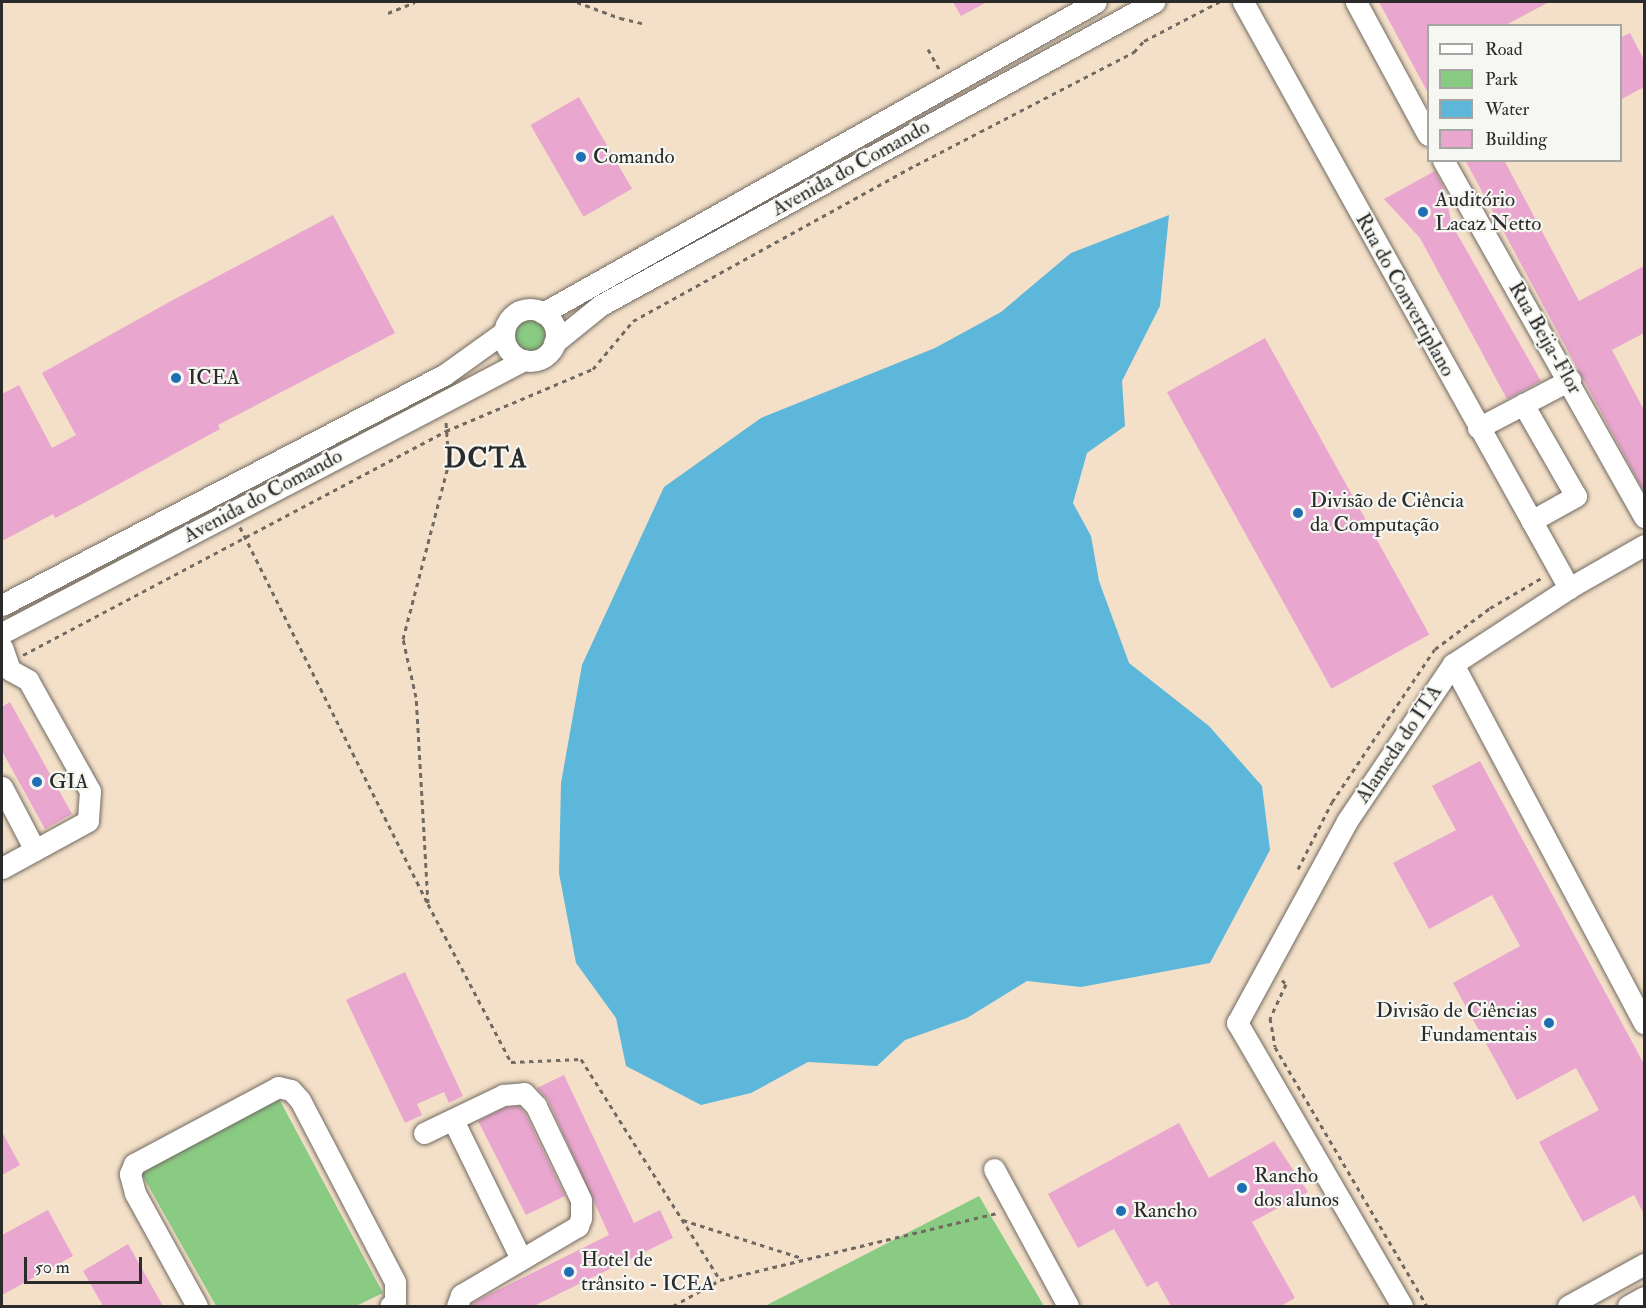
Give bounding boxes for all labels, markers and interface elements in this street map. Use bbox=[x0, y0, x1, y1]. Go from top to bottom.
legend bbox=[1427, 24, 1622, 162]
text: Road bbox=[1485, 38, 1523, 61]
text: Park bbox=[1485, 68, 1518, 91]
text: Water bbox=[1485, 98, 1529, 121]
street label: Avenida do Comando bbox=[768, 114, 934, 222]
text: Building bbox=[1485, 128, 1547, 151]
place label: Comando bbox=[593, 144, 675, 170]
marker: Comando bbox=[574, 150, 588, 164]
place label: Auditório Lacaz Netto bbox=[1435, 187, 1541, 237]
marker: Auditório Lacaz Netto bbox=[1416, 205, 1430, 219]
street label: Rua do Convertiplano bbox=[1350, 209, 1460, 381]
street label: Rua Beija-Flor bbox=[1503, 277, 1587, 399]
place label: ICEA bbox=[188, 365, 240, 391]
marker: ICEA bbox=[169, 371, 183, 385]
street label: Avenida do Comando bbox=[179, 443, 347, 549]
district label: DCTA bbox=[444, 443, 528, 475]
place label: Divisão de Ciência da Computação bbox=[1310, 488, 1464, 538]
marker: Divisão de Ciência da Computação bbox=[1291, 506, 1305, 520]
street label: Alameda do ITA bbox=[1350, 680, 1448, 808]
place label: GIA bbox=[49, 769, 88, 795]
marker: GIA bbox=[30, 775, 44, 789]
place label: Divisão de Ciências Fundamentais bbox=[1376, 998, 1537, 1048]
marker: Divisão de Ciências Fundamentais bbox=[1542, 1016, 1556, 1030]
place label: Rancho dos alunos bbox=[1254, 1163, 1339, 1213]
marker: Rancho dos alunos bbox=[1235, 1181, 1249, 1195]
place label: Rancho bbox=[1133, 1198, 1197, 1224]
marker: Rancho bbox=[1114, 1204, 1128, 1218]
scale bar bbox=[27, 1245, 146, 1283]
place label: Hotel de trânsito - ICEA bbox=[581, 1247, 714, 1297]
text: 50 m bbox=[35, 1256, 70, 1279]
marker: Hotel de trânsito - ICEA bbox=[562, 1265, 576, 1279]

